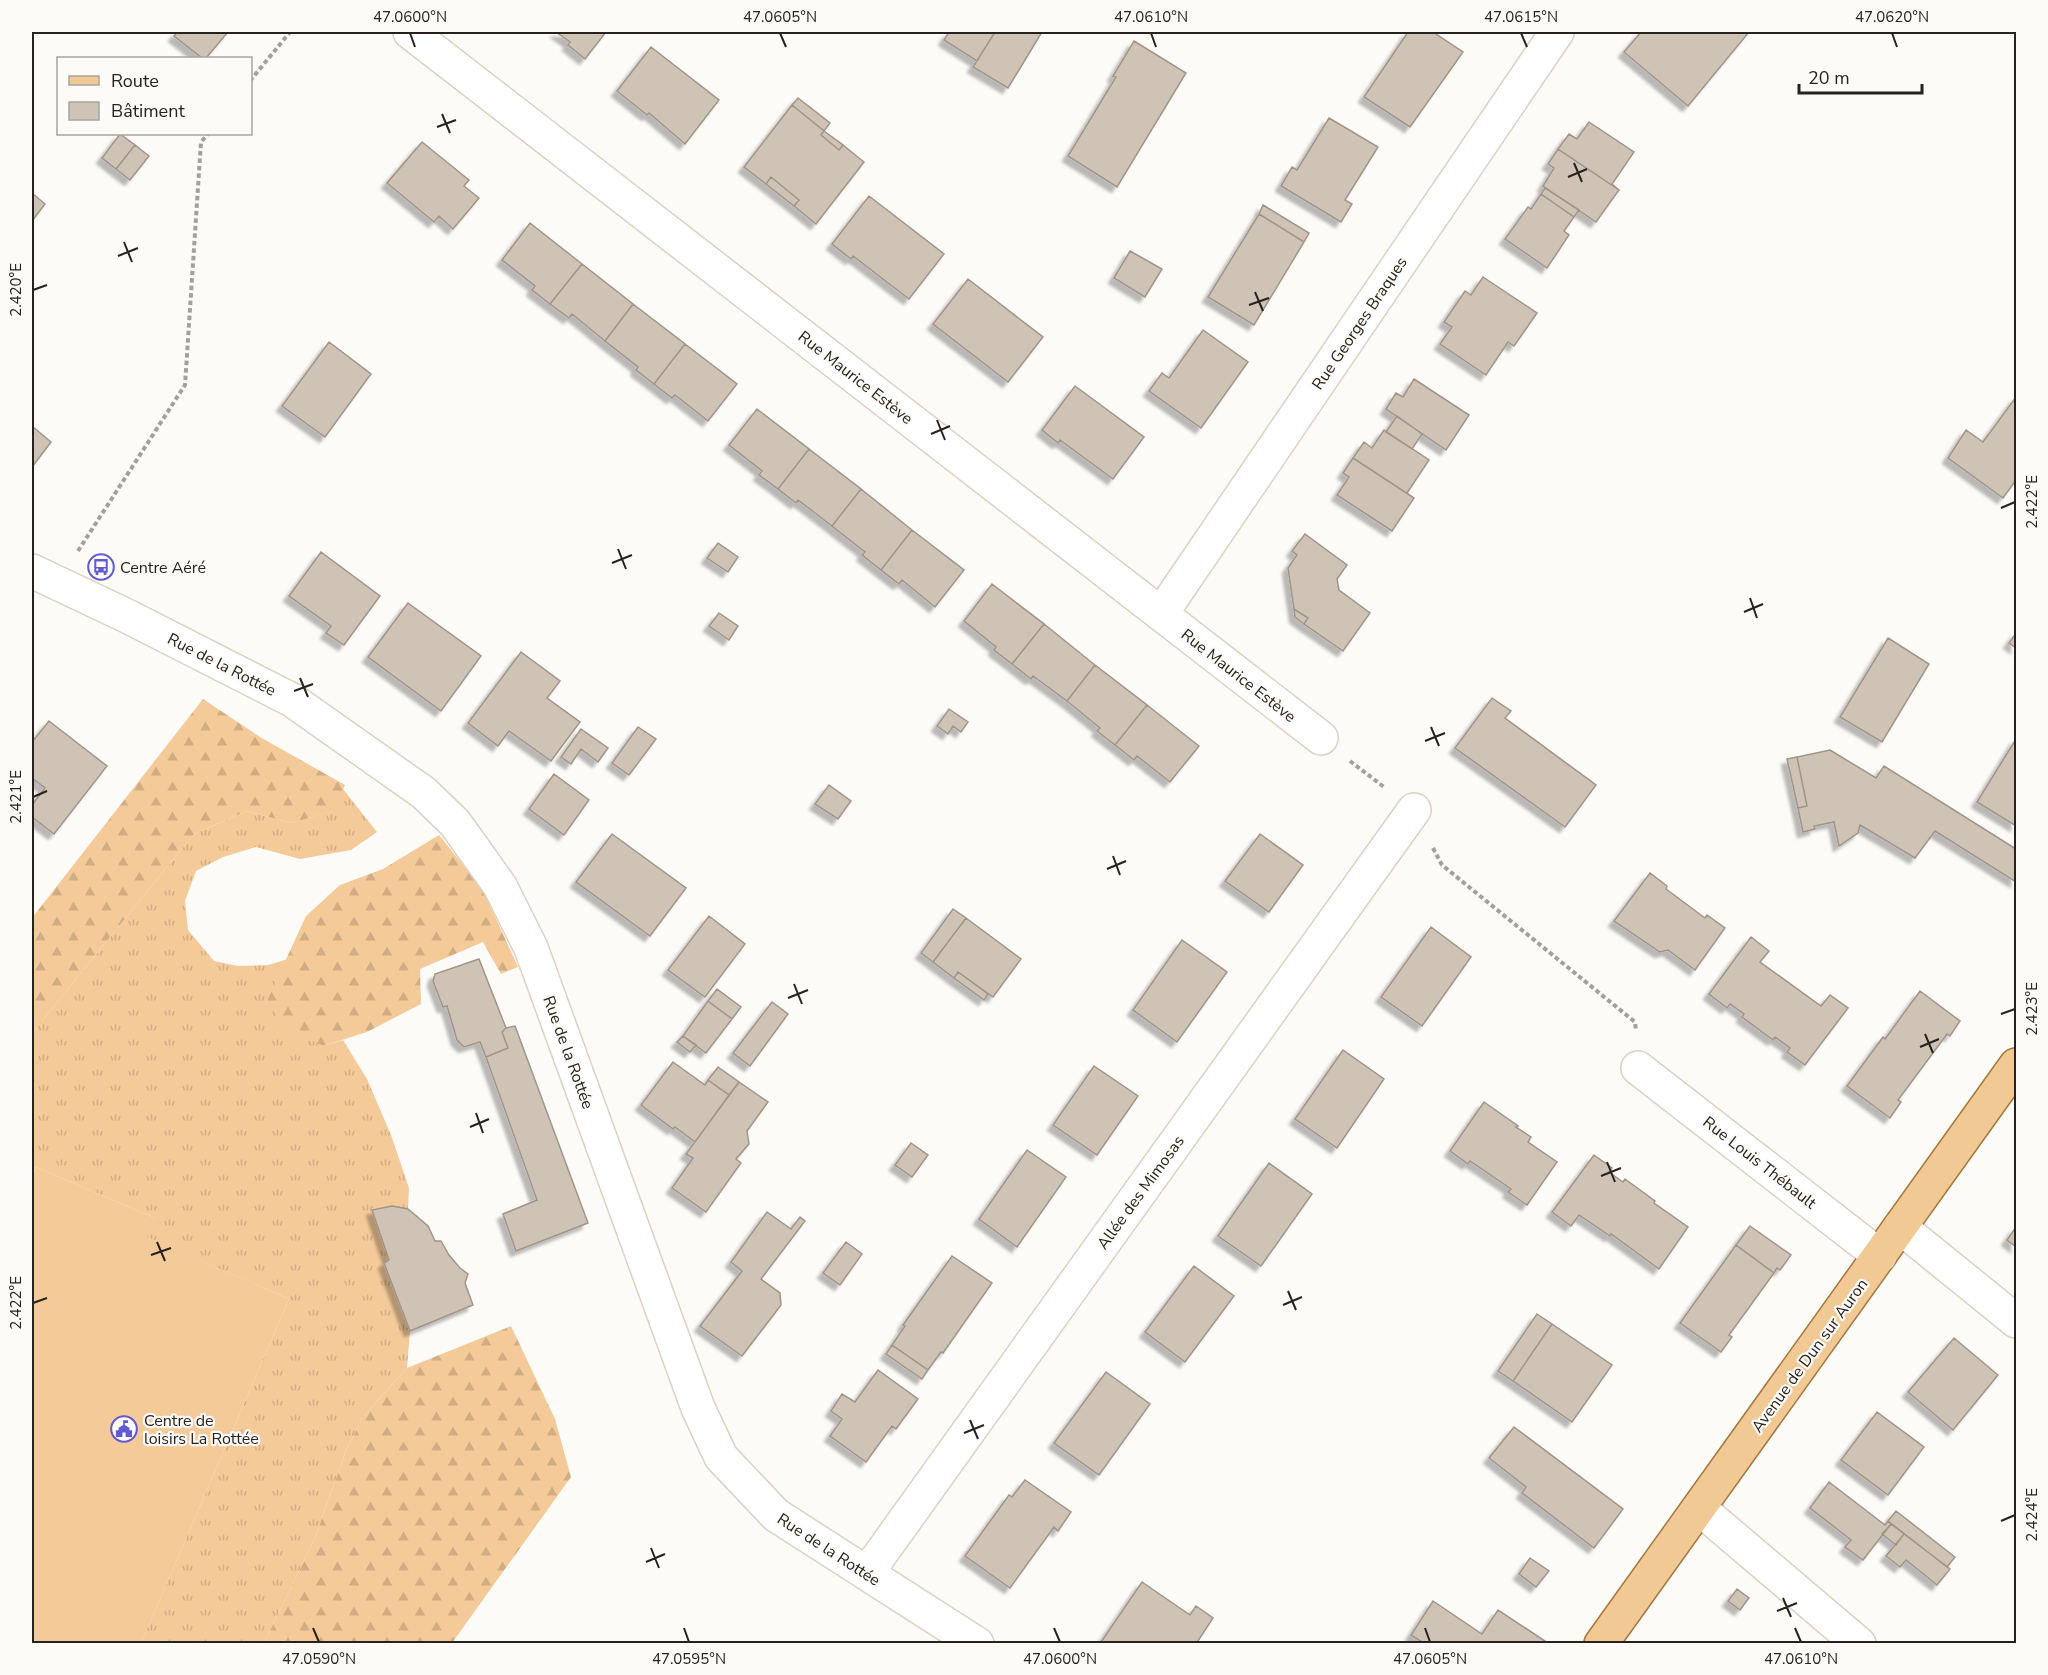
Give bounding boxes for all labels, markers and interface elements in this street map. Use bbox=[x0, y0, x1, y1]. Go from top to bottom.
text: 47.0600°N bbox=[373, 7, 447, 27]
text: 47.0605°N bbox=[743, 7, 817, 27]
text: 47.0610°N bbox=[1114, 7, 1188, 27]
text: 47.0615°N bbox=[1484, 7, 1558, 27]
text: 47.0620°N bbox=[1855, 7, 1929, 27]
legend bbox=[57, 57, 252, 135]
scale bar bbox=[1799, 57, 1922, 95]
text: 20 m bbox=[1808, 66, 1850, 90]
text: Route bbox=[111, 69, 159, 93]
text: Bâtiment bbox=[111, 99, 185, 123]
street label: Rue Georges Braques bbox=[1307, 253, 1413, 394]
text: 2.420°E bbox=[6, 263, 26, 317]
street label: Rue Maurice Estève bbox=[793, 326, 917, 430]
text: 2.422°E bbox=[2022, 475, 2042, 529]
bus stop icon: Centre Aéré bbox=[86, 552, 116, 582]
place label: Centre Aéré bbox=[120, 557, 206, 579]
street label: Rue Maurice Estève bbox=[1176, 624, 1300, 728]
street label: Rue de la Rottée bbox=[164, 628, 279, 702]
text: 2.421°E bbox=[6, 770, 26, 824]
text: 2.423°E bbox=[2022, 982, 2042, 1036]
street label: Rue de la Rottée bbox=[537, 993, 599, 1112]
street label: Rue Louis Thébault bbox=[1698, 1111, 1821, 1214]
street label: Allée des Mimosas bbox=[1092, 1131, 1190, 1254]
street label: Avenue de Dun sur Auron bbox=[1746, 1274, 1873, 1437]
text: 2.422°E bbox=[6, 1276, 26, 1330]
place label: Centre de loisirs La Rottée bbox=[144, 1410, 259, 1450]
public building icon: Centre de loisirs La Rottée bbox=[109, 1414, 139, 1444]
text: 2.424°E bbox=[2022, 1488, 2042, 1542]
street label: Rue de la Rottée bbox=[773, 1508, 884, 1591]
text: 47.0590°N bbox=[282, 1649, 356, 1669]
text: 47.0595°N bbox=[652, 1649, 726, 1669]
text: 47.0600°N bbox=[1023, 1649, 1097, 1669]
text: 47.0605°N bbox=[1393, 1649, 1467, 1669]
text: 47.0610°N bbox=[1764, 1649, 1838, 1669]

